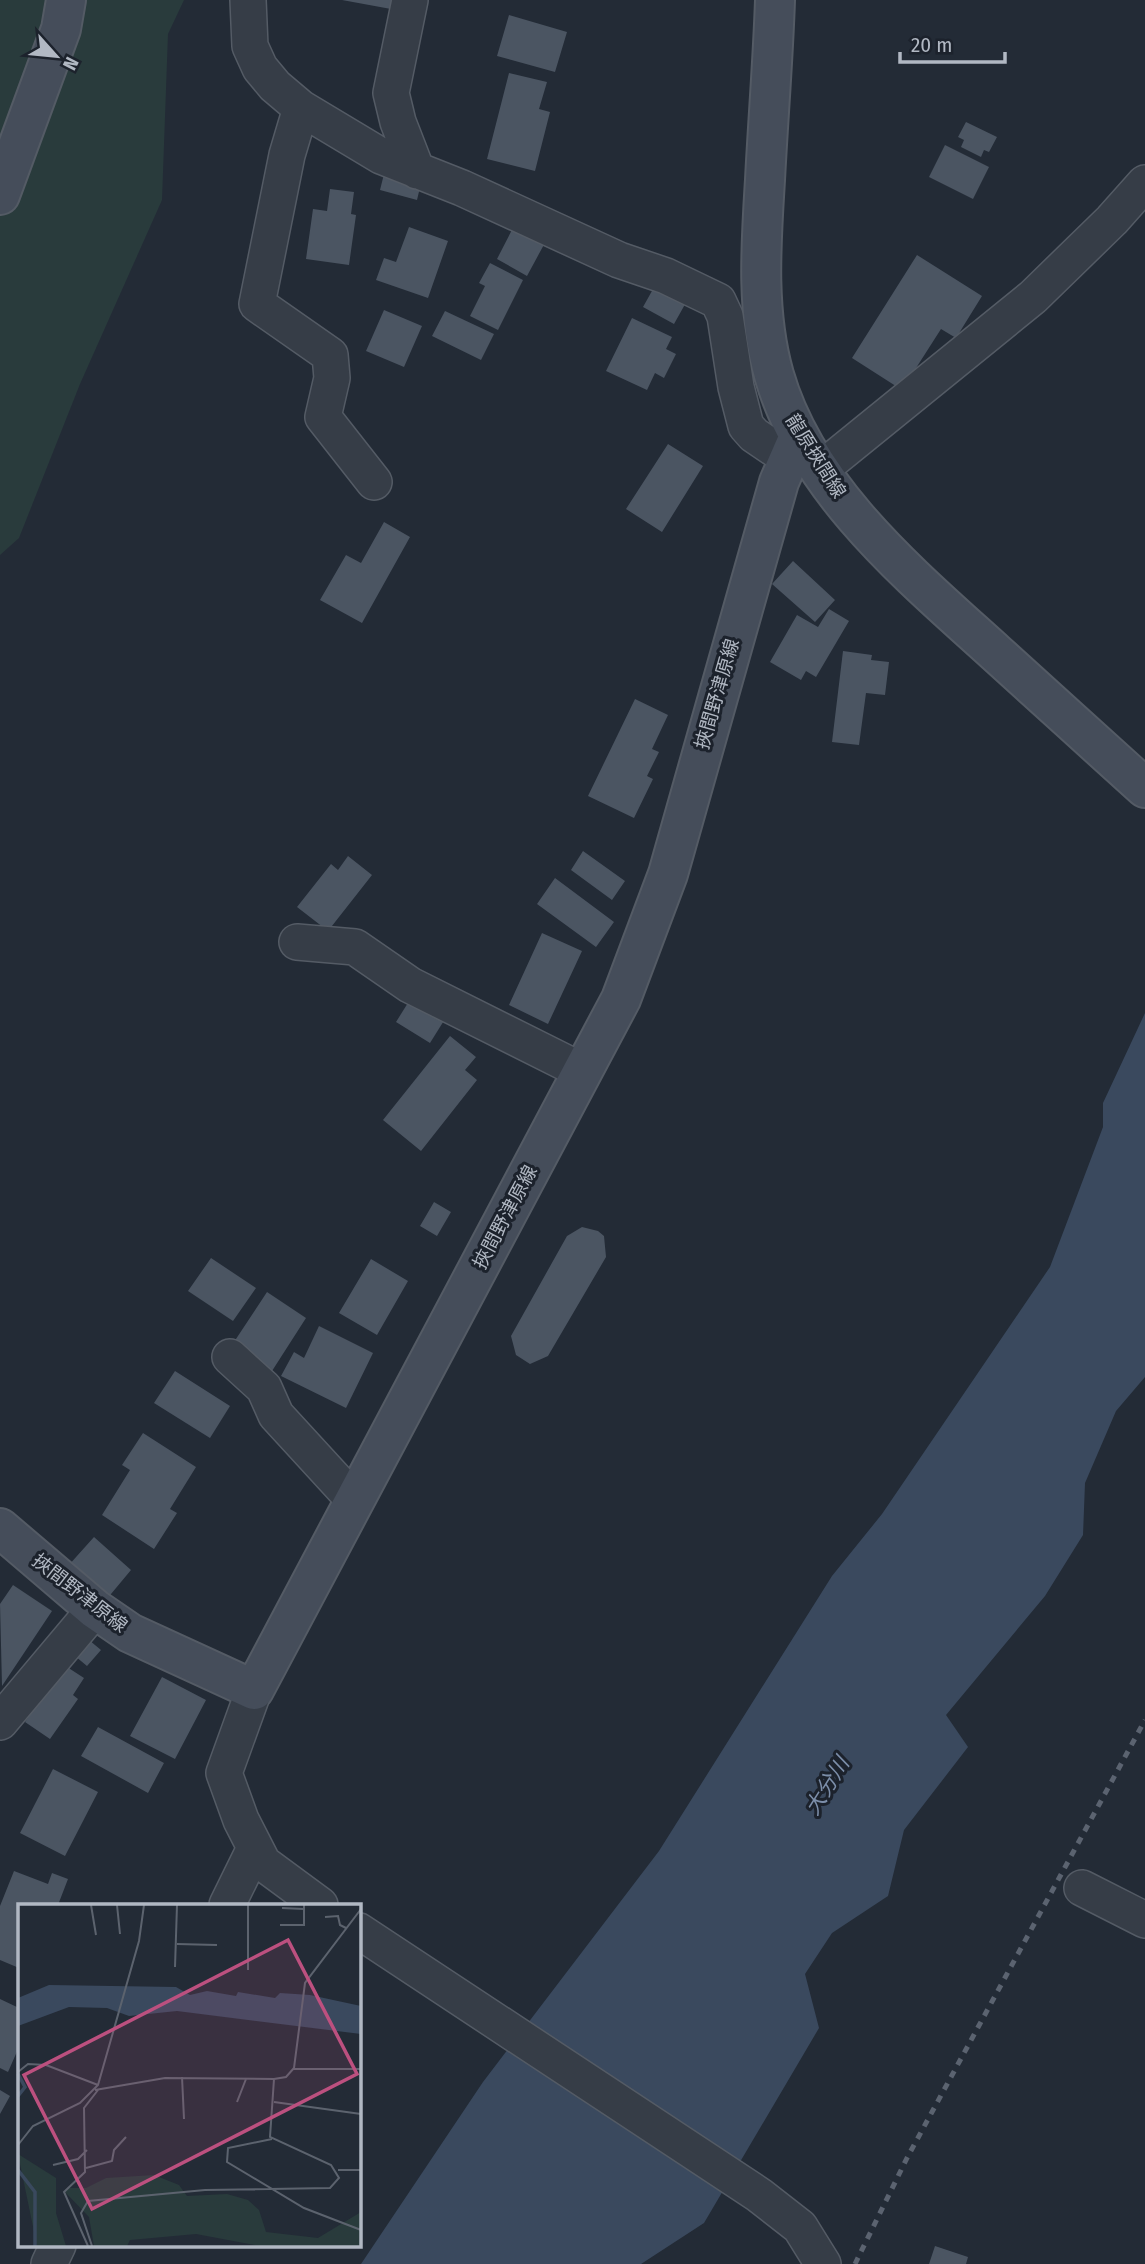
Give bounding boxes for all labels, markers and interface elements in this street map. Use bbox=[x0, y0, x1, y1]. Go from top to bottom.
north arrow bbox=[21, 21, 91, 91]
scale bar bbox=[900, 21, 1005, 65]
text: 20 m bbox=[911, 32, 952, 58]
text: N bbox=[58, 53, 84, 74]
street label: 龍原挾間線 bbox=[781, 410, 851, 502]
street label: 挾間野津原線 bbox=[690, 636, 744, 752]
street label: 挾間野津原線 bbox=[468, 1161, 542, 1273]
street label: 挾間野津原線 bbox=[28, 1549, 132, 1637]
water label: 大分川 bbox=[799, 1751, 856, 1820]
inset map bbox=[18, 1904, 360, 2246]

